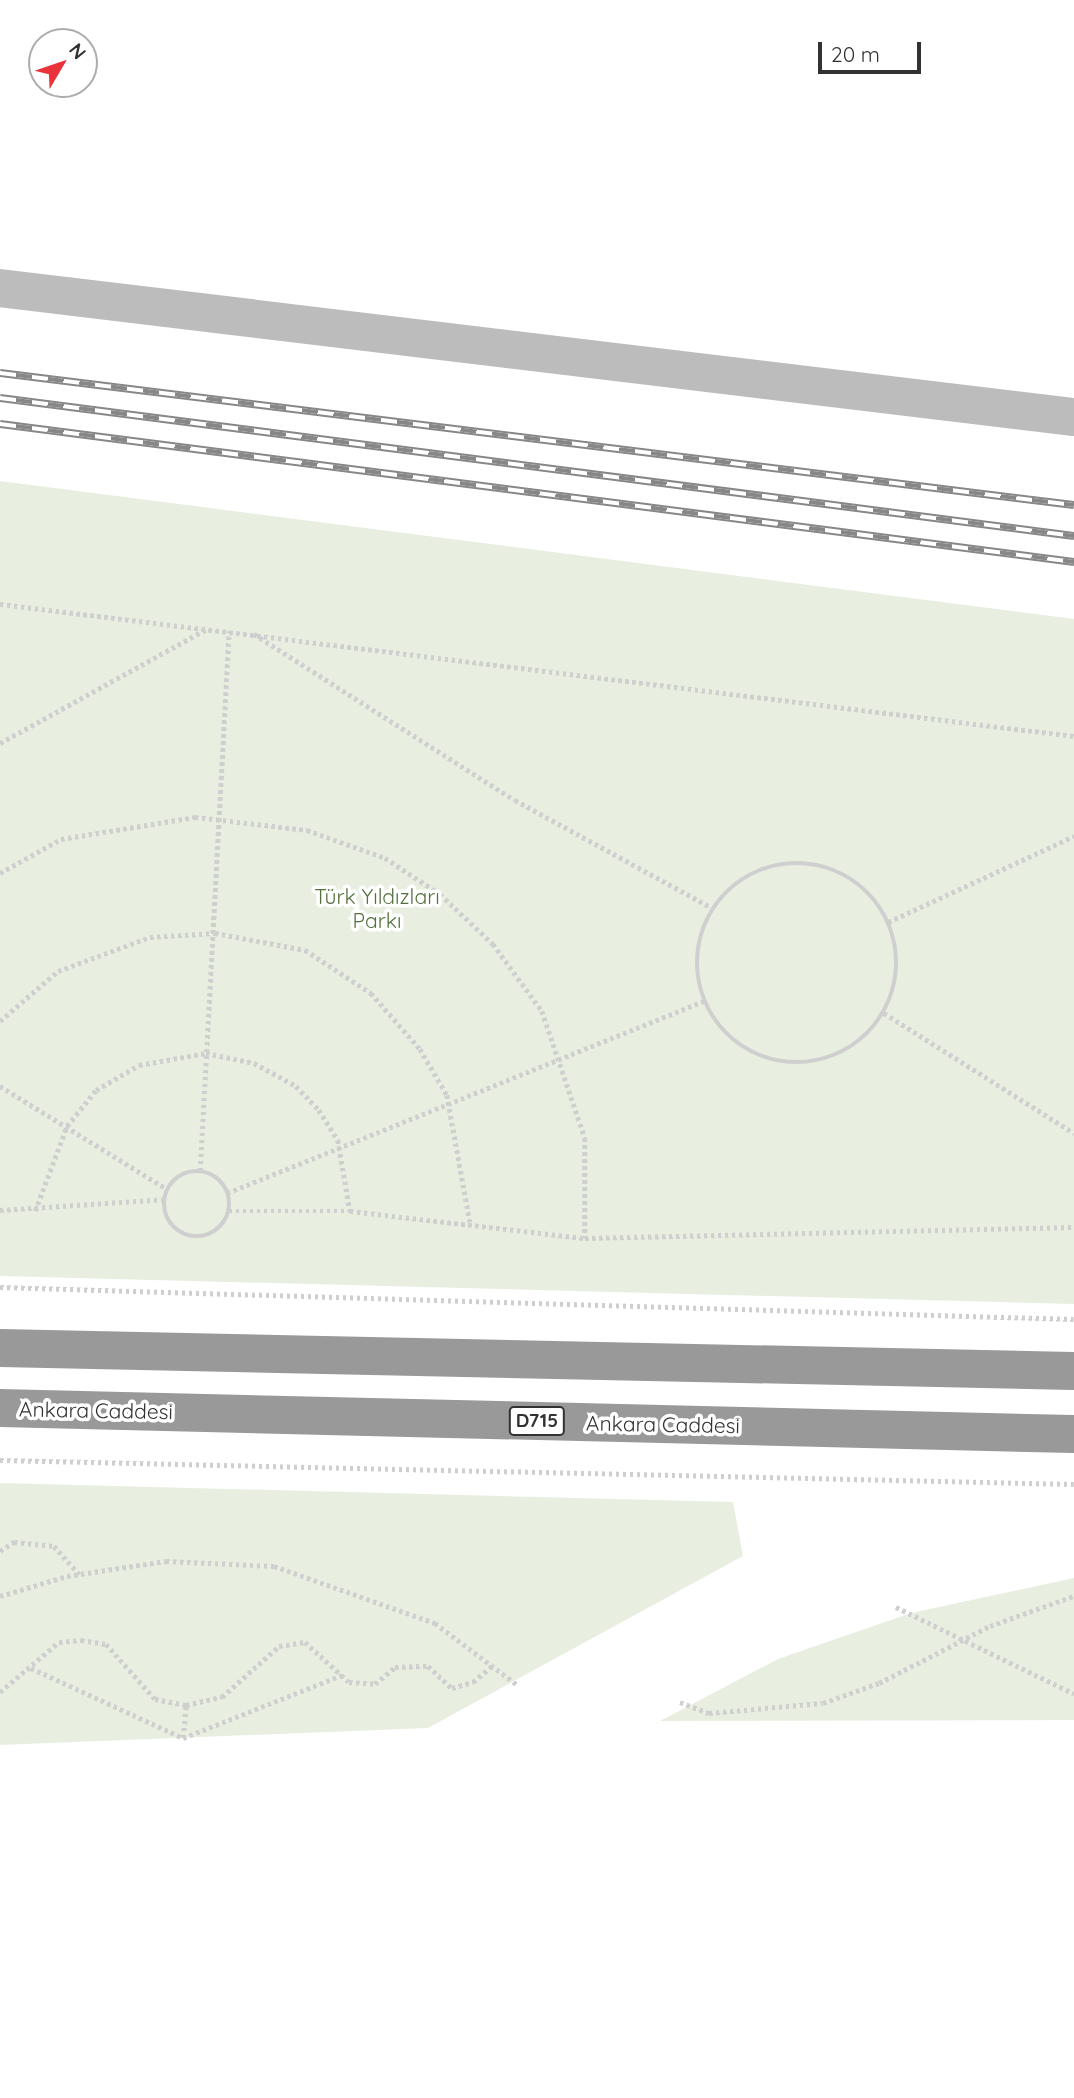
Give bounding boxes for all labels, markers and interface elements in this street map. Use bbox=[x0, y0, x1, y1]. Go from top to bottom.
north arrow bbox=[28, 28, 98, 98]
scale bar bbox=[822, 28, 925, 72]
text: N bbox=[64, 38, 91, 64]
text: 20 m bbox=[831, 41, 880, 67]
park label: Türk Yıldızları Parkı bbox=[314, 883, 440, 933]
street label: Ankara Caddesi bbox=[19, 1396, 173, 1424]
road number: D715 bbox=[507, 1406, 567, 1436]
street label: Ankara Caddesi bbox=[586, 1410, 740, 1438]

